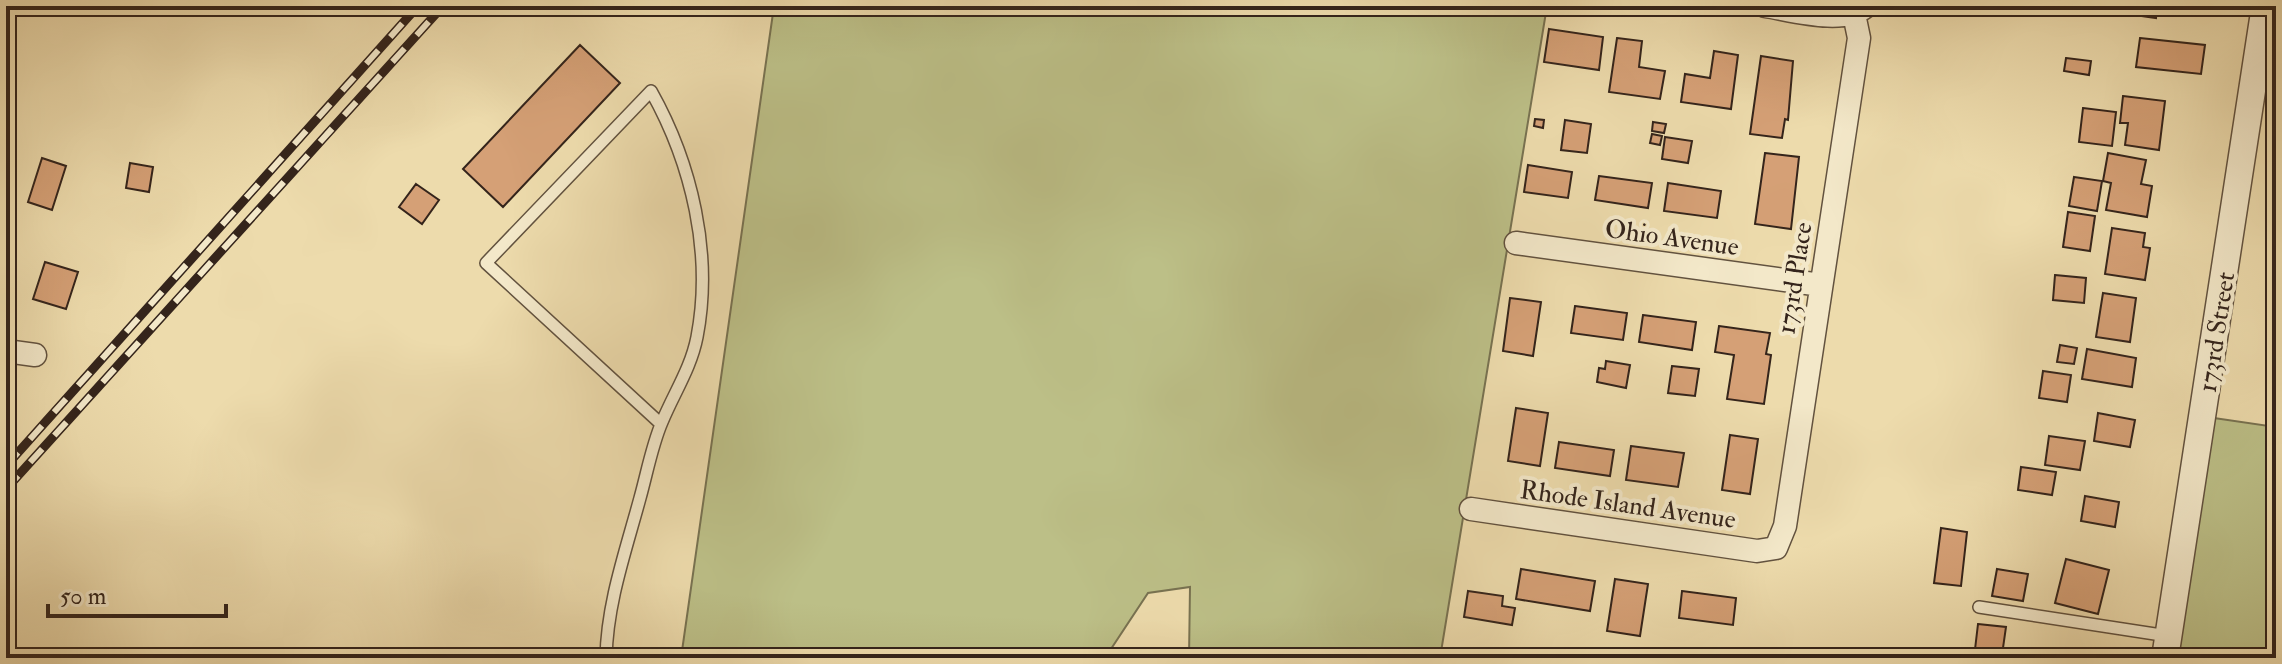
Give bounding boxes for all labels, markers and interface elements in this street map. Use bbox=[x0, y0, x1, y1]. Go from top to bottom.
street label: Ohio Avenue bbox=[1603, 213, 1741, 263]
street label: 173rd Place bbox=[1770, 220, 1820, 336]
street label: 173rd Street bbox=[2192, 270, 2242, 395]
street label: Rhode Island Avenue bbox=[1518, 474, 1738, 536]
scale bar bbox=[48, 568, 226, 618]
text: 50 m bbox=[60, 581, 107, 612]

